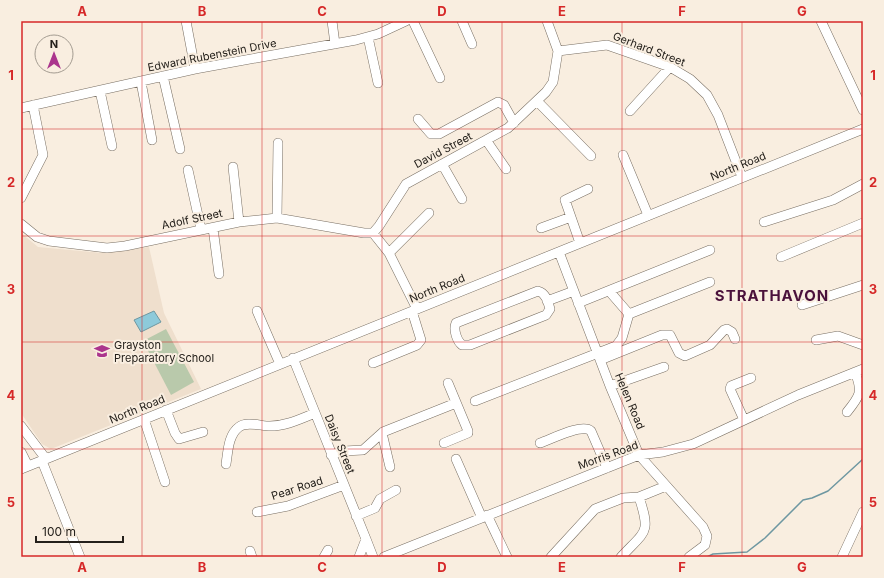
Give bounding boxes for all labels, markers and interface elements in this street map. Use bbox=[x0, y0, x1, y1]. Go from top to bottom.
text: A bbox=[77, 3, 87, 19]
text: B bbox=[198, 3, 207, 19]
text: C bbox=[317, 3, 327, 19]
text: D bbox=[437, 3, 447, 19]
text: E bbox=[558, 3, 566, 19]
text: F bbox=[678, 3, 686, 19]
text: G bbox=[797, 3, 807, 19]
street label: Gerhard Street bbox=[611, 29, 688, 69]
north arrow bbox=[34, 34, 74, 74]
street label: Edward Rubenstein Drive bbox=[146, 36, 278, 74]
text: N bbox=[50, 37, 58, 51]
text: 1 bbox=[8, 67, 14, 83]
text: 1 bbox=[870, 67, 876, 83]
street label: David Street bbox=[412, 129, 475, 171]
street label: North Road bbox=[708, 148, 768, 184]
text: 2 bbox=[7, 174, 15, 190]
text: 2 bbox=[869, 174, 877, 190]
street label: Adolf Street bbox=[160, 206, 224, 232]
street label: North Road bbox=[407, 270, 467, 306]
text: 3 bbox=[7, 281, 15, 297]
text: 3 bbox=[869, 281, 877, 297]
district label: STRATHAVON bbox=[715, 286, 829, 305]
place label: Grayston Preparatory School bbox=[114, 338, 214, 365]
school or university icon: Grayston Preparatory School bbox=[93, 342, 111, 360]
street label: Helen Road bbox=[612, 371, 648, 431]
text: 4 bbox=[7, 387, 16, 403]
text: 4 bbox=[869, 387, 878, 403]
street label: North Road bbox=[107, 391, 167, 427]
street label: Daisy Street bbox=[322, 412, 358, 476]
street label: Morris Road bbox=[576, 438, 640, 472]
street label: Pear Road bbox=[269, 473, 325, 503]
text: 5 bbox=[7, 494, 15, 510]
text: 5 bbox=[869, 494, 877, 510]
scale bar bbox=[36, 518, 123, 544]
text: 100 m bbox=[42, 524, 76, 539]
text: A bbox=[77, 559, 87, 575]
text: B bbox=[198, 559, 207, 575]
text: C bbox=[317, 559, 327, 575]
text: D bbox=[437, 559, 447, 575]
text: E bbox=[558, 559, 566, 575]
text: F bbox=[678, 559, 686, 575]
text: G bbox=[797, 559, 807, 575]

